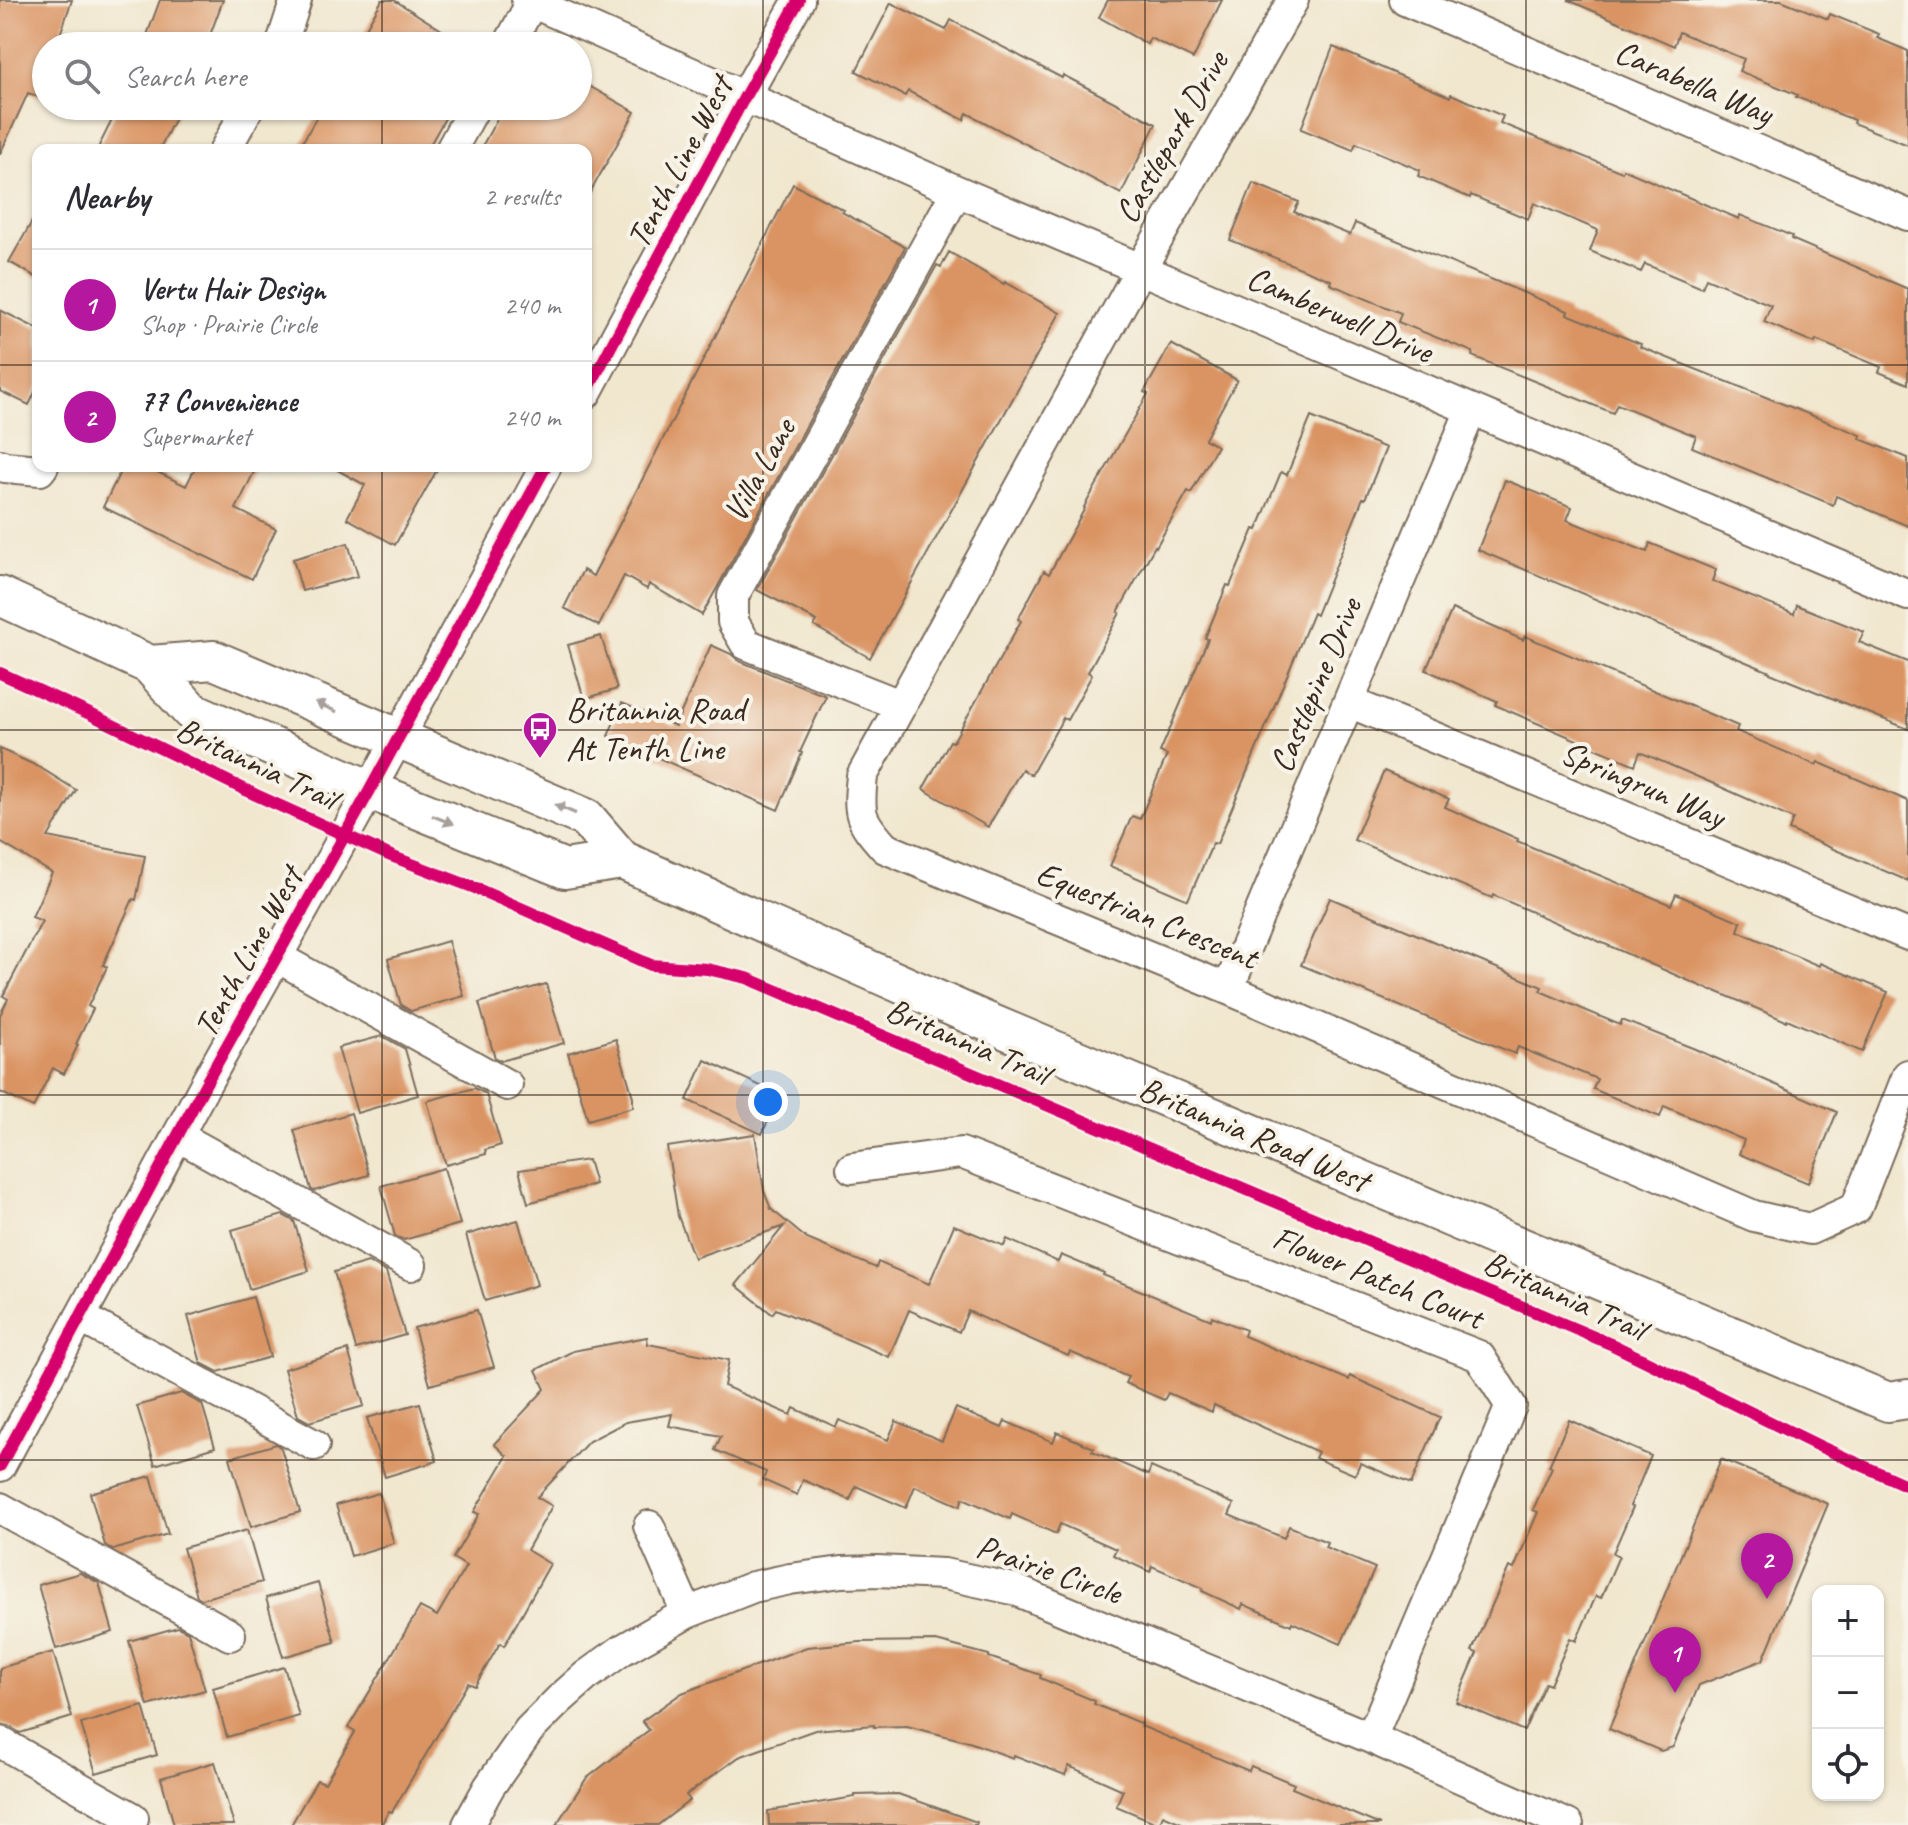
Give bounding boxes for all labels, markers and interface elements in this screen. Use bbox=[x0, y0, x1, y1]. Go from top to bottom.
street label: Carabella Way bbox=[1609, 30, 1781, 135]
search box bbox=[32, 32, 592, 120]
street label: Castlepark Drive bbox=[1105, 42, 1238, 231]
icon: search bbox=[60, 54, 104, 98]
text: Search here bbox=[124, 57, 246, 95]
street label: Tenth Line West bbox=[616, 65, 744, 255]
text: Nearby bbox=[64, 175, 150, 218]
text: 2 results bbox=[484, 180, 560, 213]
street label: Camberwell Drive bbox=[1241, 256, 1441, 373]
text: Vertu Hair Design bbox=[140, 270, 325, 308]
text: 1 bbox=[84, 289, 96, 322]
text: 240 m bbox=[504, 289, 560, 322]
text: Shop · Prairie Circle bbox=[140, 308, 317, 341]
text: 77 Convenience bbox=[140, 382, 297, 420]
text: 2 bbox=[84, 401, 96, 434]
text: 240 m bbox=[504, 401, 560, 434]
street label: Villa Lane bbox=[713, 408, 806, 529]
text: Supermarket bbox=[140, 420, 251, 453]
street label: Castlepine Drive bbox=[1259, 590, 1372, 779]
place label: Britannia Road At Tenth Line bbox=[566, 688, 749, 770]
one-way arrow bbox=[314, 700, 338, 713]
street label: Britannia Trail bbox=[169, 707, 350, 822]
bus stop icon: Britannia Road At Tenth Line bbox=[521, 710, 559, 760]
street label: Springrun Way bbox=[1555, 730, 1734, 839]
one-way arrow bbox=[553, 803, 577, 816]
one-way arrow bbox=[431, 813, 455, 826]
street label: Equestrian Crescent bbox=[1030, 851, 1267, 980]
street label: Tenth Line West bbox=[184, 855, 315, 1044]
street label: Britannia Trail bbox=[880, 987, 1062, 1097]
street label: Britannia Road West bbox=[1133, 1066, 1380, 1204]
your location bbox=[748, 1082, 788, 1122]
street label: Flower Patch Court bbox=[1267, 1215, 1493, 1340]
street label: Britannia Trail bbox=[1477, 1240, 1659, 1352]
street label: Prairie Circle bbox=[971, 1524, 1129, 1614]
pin: 2 bbox=[1741, 1533, 1793, 1599]
map controls bbox=[1812, 1585, 1884, 1801]
button: + bbox=[1812, 1585, 1884, 1657]
pin: 1 bbox=[1649, 1627, 1701, 1693]
button: − bbox=[1812, 1657, 1884, 1729]
button: locate bbox=[1812, 1729, 1884, 1801]

